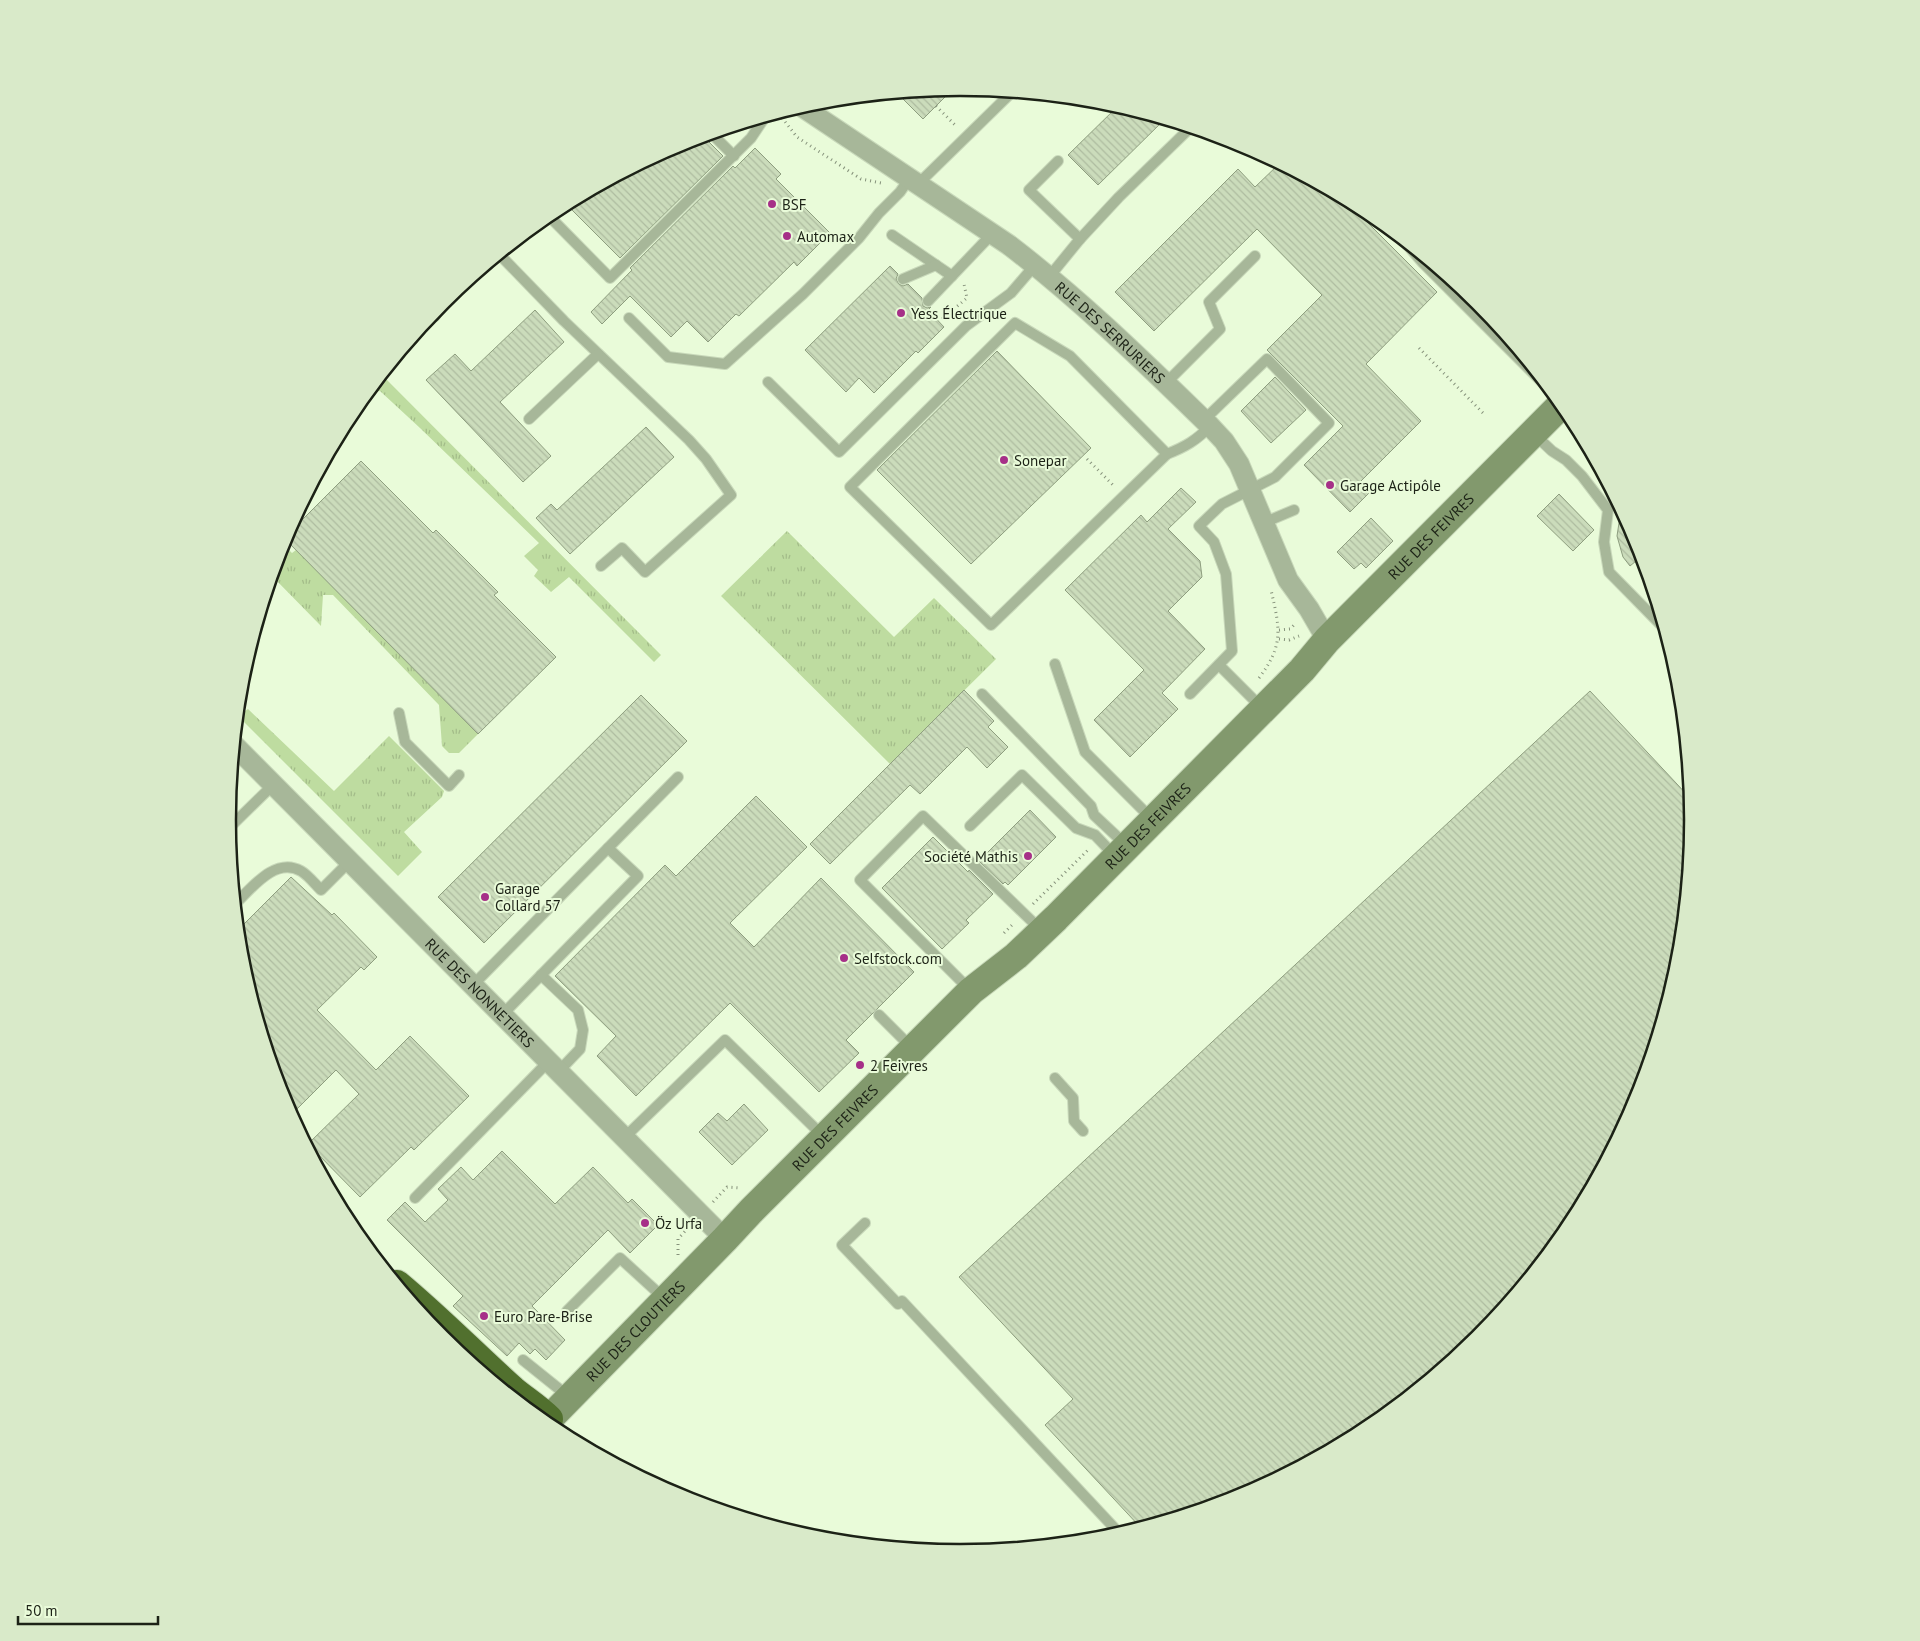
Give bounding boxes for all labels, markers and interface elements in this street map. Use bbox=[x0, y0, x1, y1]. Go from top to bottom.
place label: BSF bbox=[782, 195, 806, 214]
marker: BSF bbox=[766, 198, 778, 210]
place label: Automax bbox=[797, 227, 854, 246]
marker: Automax bbox=[781, 230, 793, 242]
street label: RUE DES SERRURIERS bbox=[1052, 277, 1170, 387]
place label: Yess Électrique bbox=[911, 304, 1007, 323]
marker: Yess Électrique bbox=[895, 307, 907, 319]
place label: Sonepar bbox=[1014, 451, 1067, 470]
marker: Sonepar bbox=[998, 454, 1010, 466]
place label: Garage Actipôle bbox=[1340, 476, 1441, 495]
marker: Garage Actipôle bbox=[1324, 479, 1336, 491]
street label: RUE DES FEIVRES bbox=[1383, 489, 1478, 583]
street label: RUE DES FEIVRES bbox=[1101, 778, 1195, 873]
place label: Société Mathis bbox=[924, 847, 1018, 866]
marker: Société Mathis bbox=[1022, 850, 1034, 862]
place label: Garage Collard 57 bbox=[495, 879, 561, 915]
marker: Garage Collard 57 bbox=[479, 891, 491, 903]
street label: RUE DES NONNETIERS bbox=[422, 934, 539, 1051]
place label: Selfstock.com bbox=[854, 949, 942, 968]
marker: Selfstock.com bbox=[838, 952, 850, 964]
place label: 2 Feivres bbox=[870, 1056, 928, 1075]
marker: 2 Feivres bbox=[854, 1059, 866, 1071]
street label: RUE DES FEIVRES bbox=[788, 1080, 882, 1174]
place label: Öz Urfa bbox=[655, 1214, 702, 1233]
marker: Öz Urfa bbox=[639, 1217, 651, 1229]
street label: RUE DES CLOUTIERS bbox=[582, 1276, 689, 1385]
place label: Euro Pare-Brise bbox=[494, 1307, 593, 1326]
marker: Euro Pare-Brise bbox=[478, 1310, 490, 1322]
scale bar bbox=[18, 1594, 158, 1626]
text: 50 m bbox=[25, 1601, 58, 1620]

